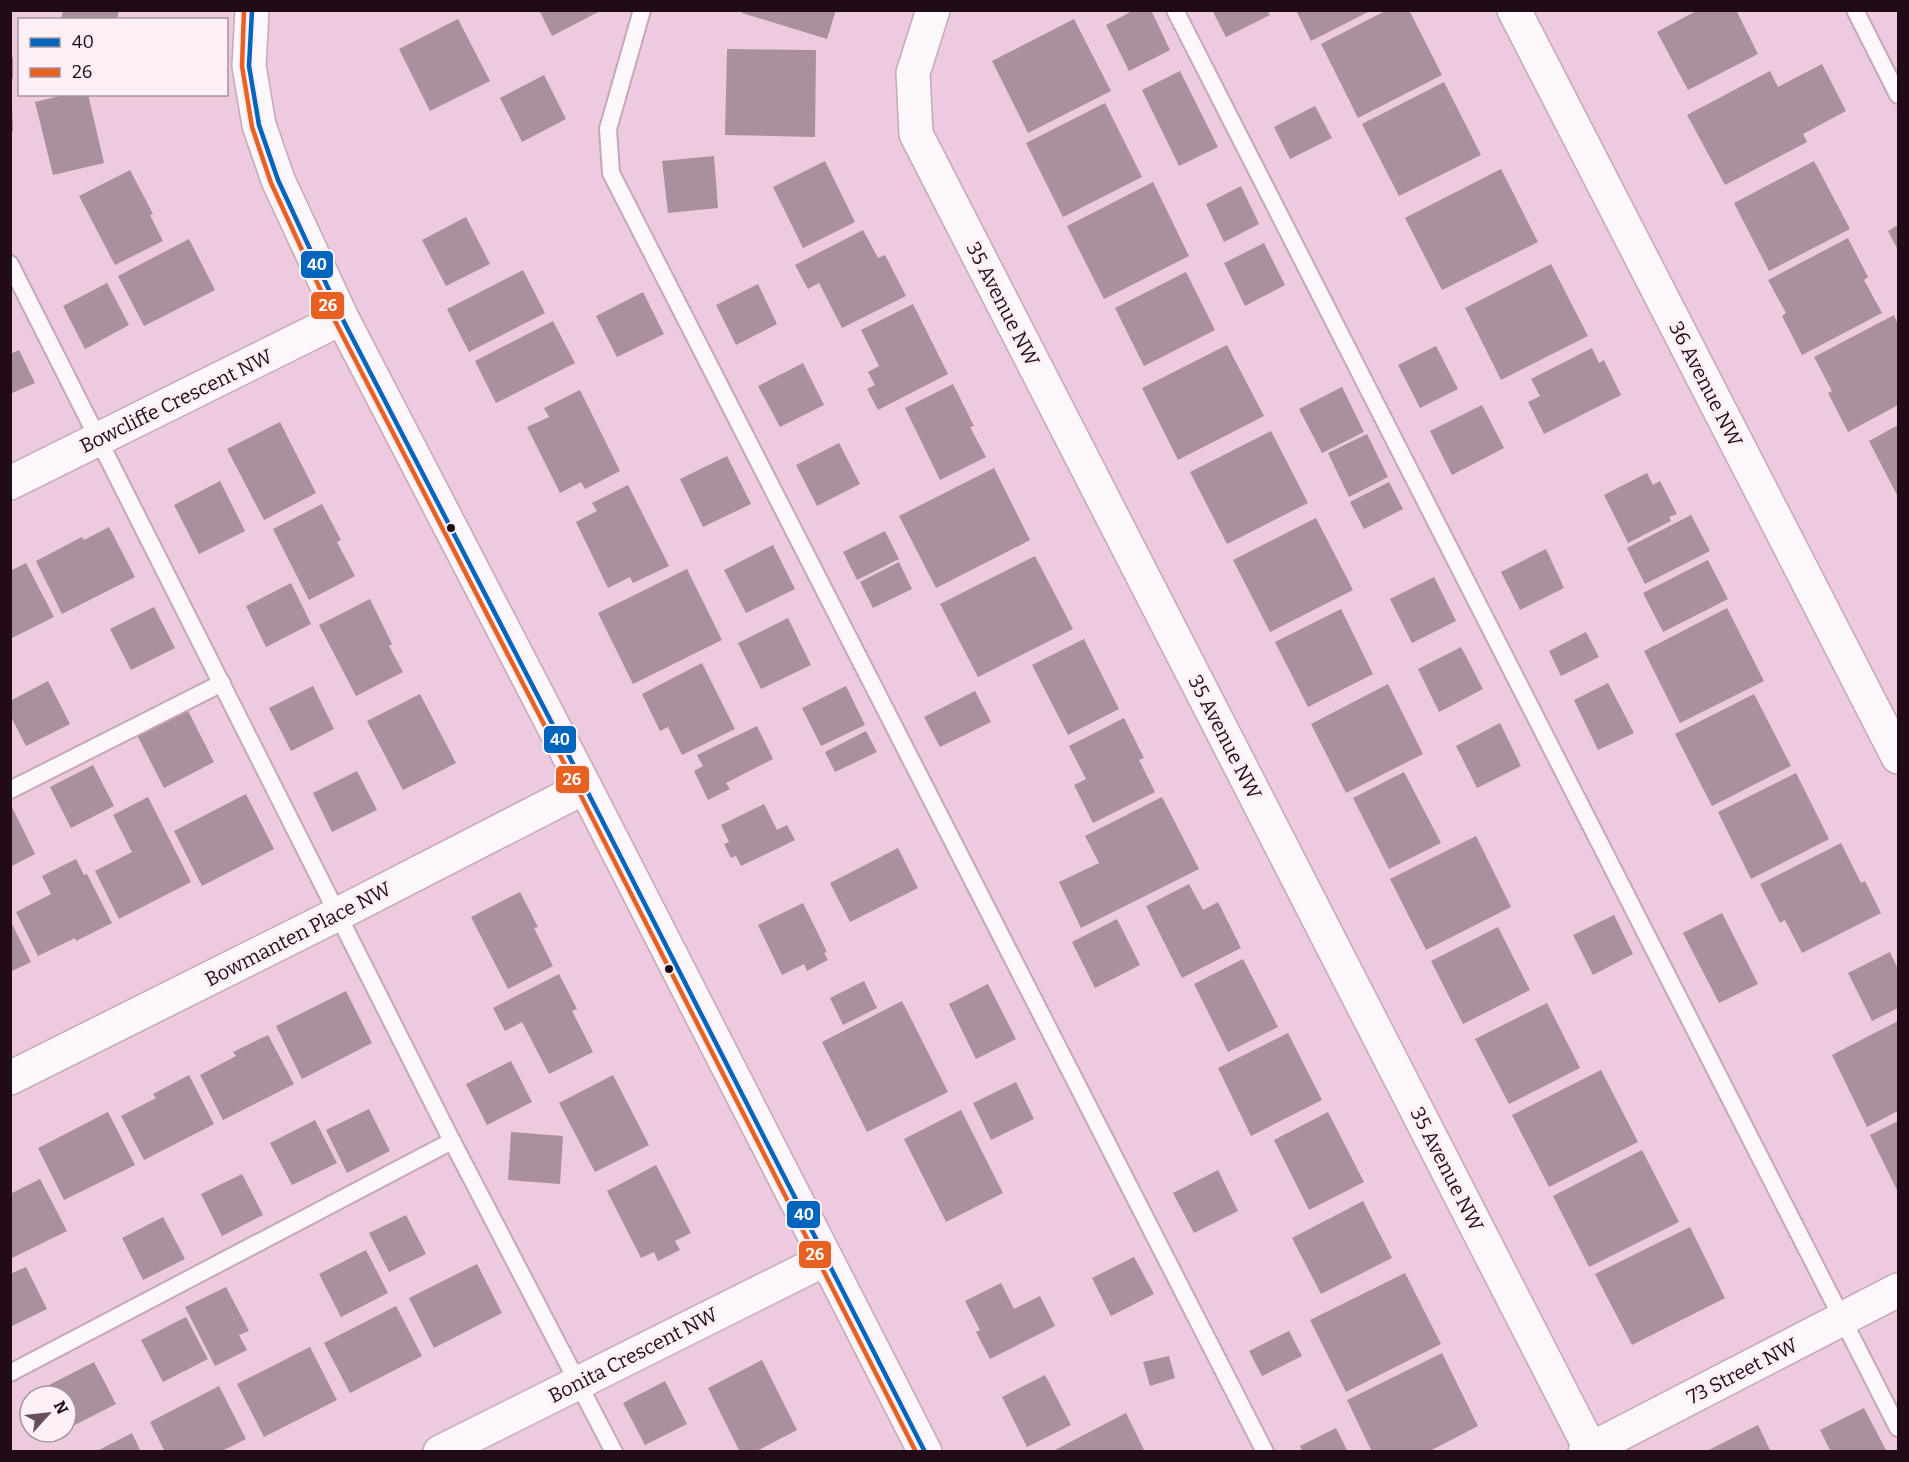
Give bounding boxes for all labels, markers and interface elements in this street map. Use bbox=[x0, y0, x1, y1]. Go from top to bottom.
legend bbox=[18, 18, 228, 96]
text: 40 bbox=[72, 31, 94, 53]
text: 26 bbox=[72, 61, 92, 83]
street label: 35 Avenue NW bbox=[961, 238, 1045, 371]
line badge: 40 bbox=[300, 250, 334, 279]
text: 40 bbox=[307, 255, 327, 274]
line badge: 26 bbox=[310, 291, 345, 320]
text: 26 bbox=[319, 296, 338, 315]
street label: 36 Avenue NW bbox=[1664, 317, 1748, 451]
street label: Bowcliffe Crescent NW bbox=[76, 344, 277, 458]
unlabelled marker bbox=[445, 522, 457, 534]
street label: 35 Avenue NW bbox=[1183, 671, 1267, 804]
line badge: 40 bbox=[543, 725, 577, 754]
text: 40 bbox=[550, 730, 570, 749]
line badge: 26 bbox=[555, 765, 590, 794]
text: 26 bbox=[563, 770, 582, 789]
street label: Bowmanten Place NW bbox=[201, 876, 396, 991]
unlabelled marker bbox=[663, 963, 675, 975]
street label: 35 Avenue NW bbox=[1405, 1103, 1489, 1236]
line badge: 40 bbox=[786, 1200, 821, 1229]
text: 40 bbox=[794, 1205, 814, 1224]
line badge: 26 bbox=[798, 1240, 832, 1269]
text: 26 bbox=[806, 1245, 825, 1264]
street label: Bonita Crescent NW bbox=[544, 1302, 722, 1408]
street label: 73 Street NW bbox=[1683, 1333, 1802, 1409]
north arrow bbox=[18, 1384, 78, 1444]
text: N bbox=[50, 1398, 72, 1417]

